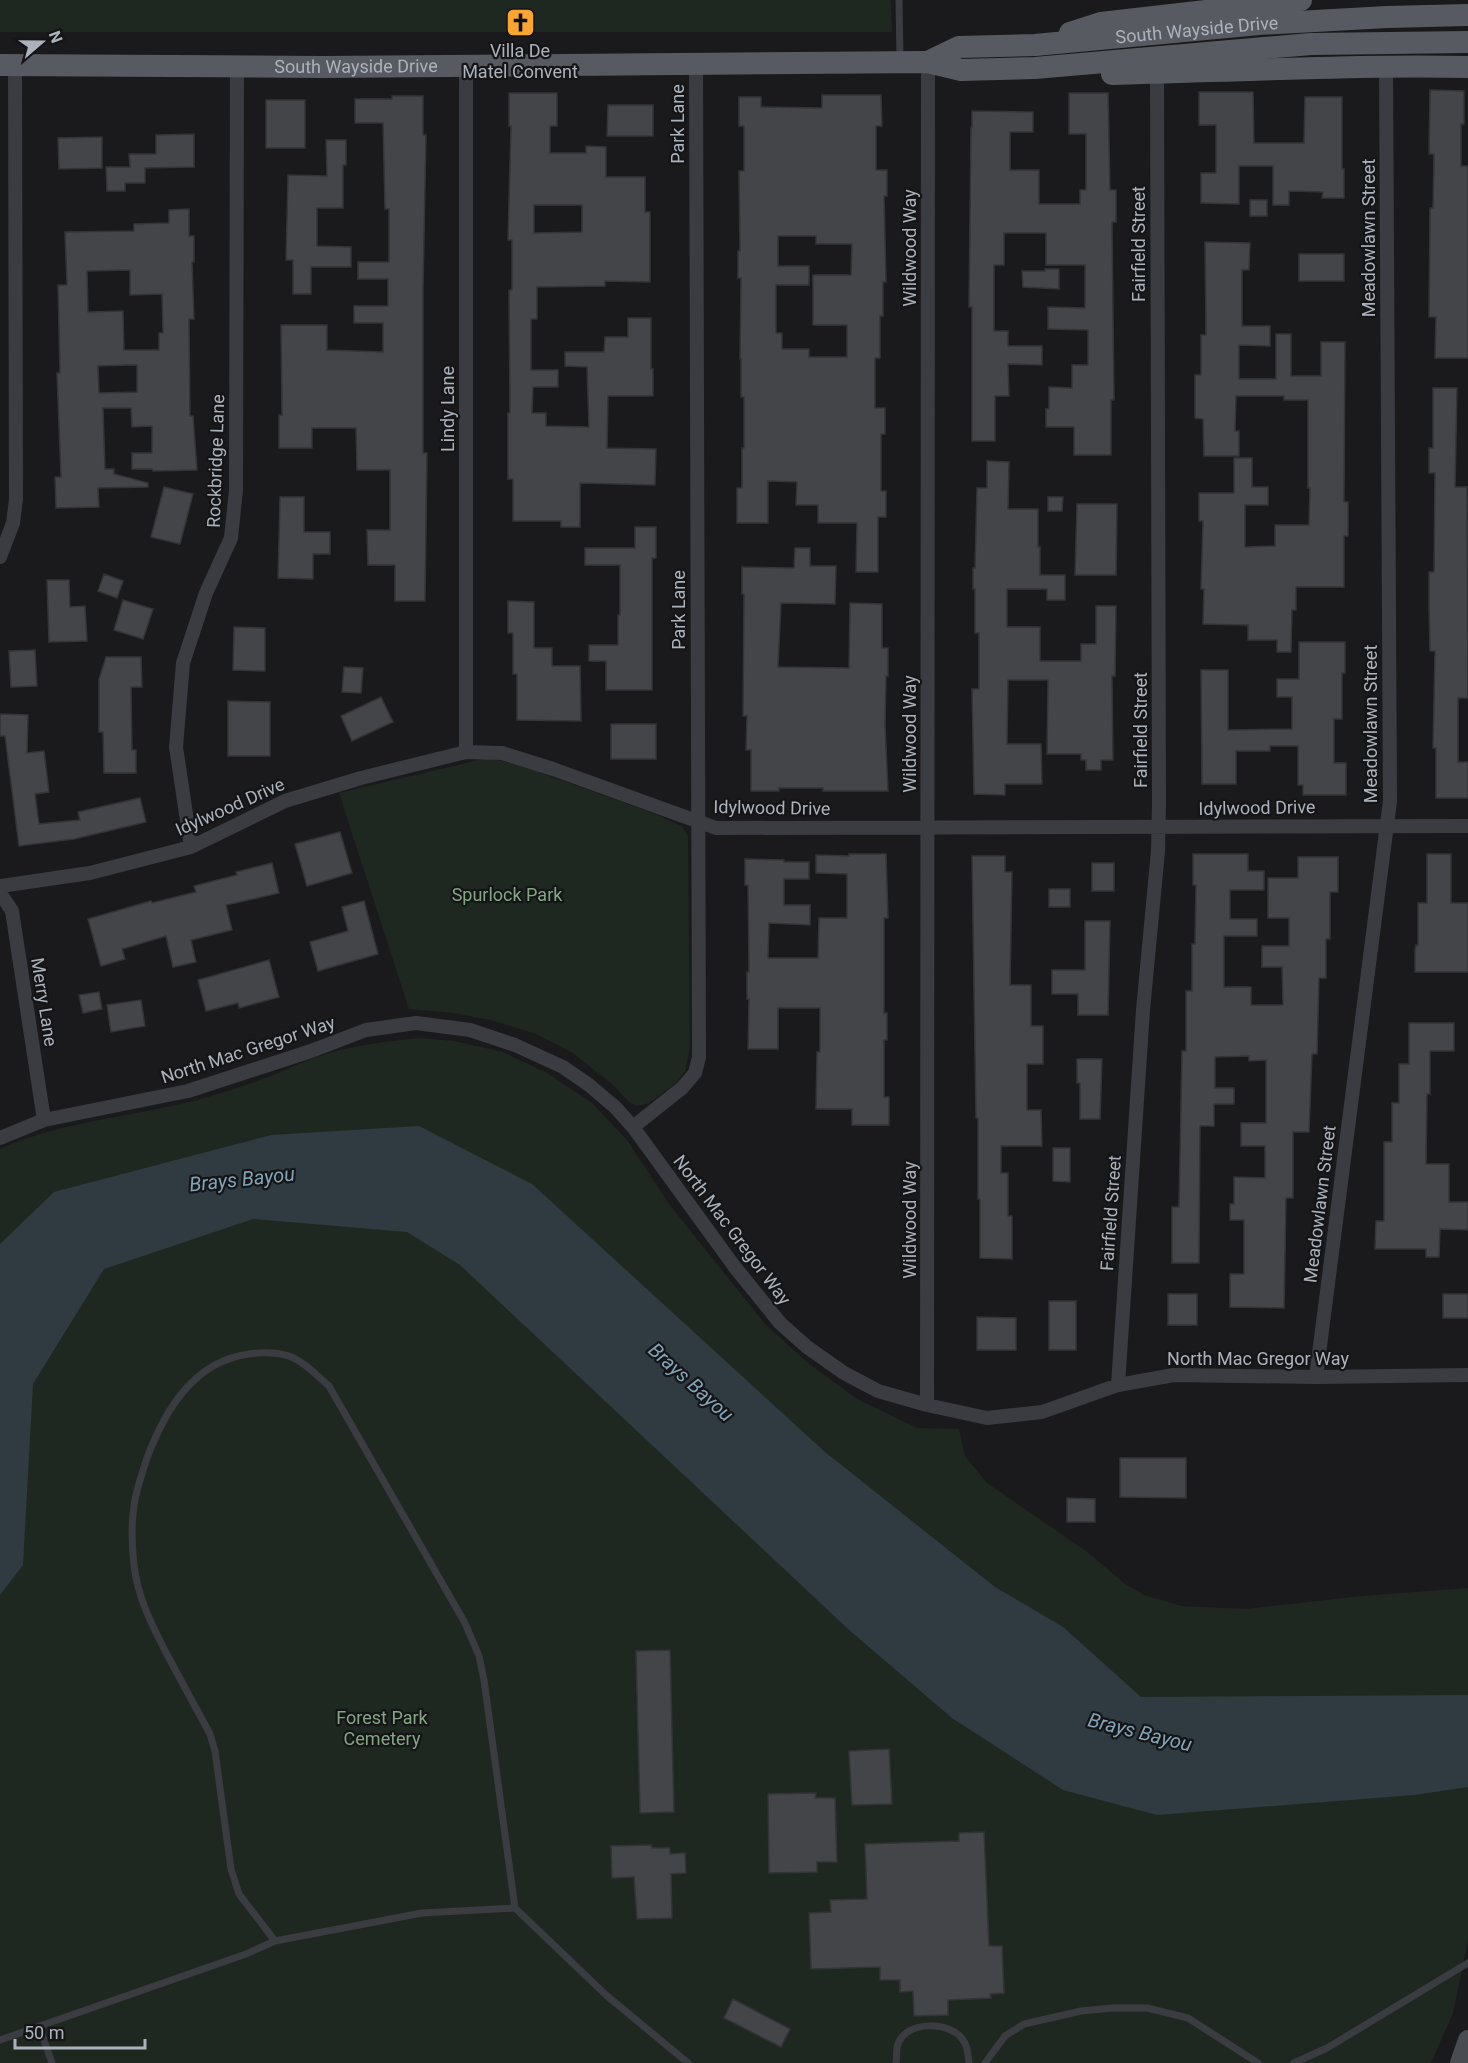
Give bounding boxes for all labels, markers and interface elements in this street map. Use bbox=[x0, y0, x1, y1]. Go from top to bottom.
church icon: Villa De Matel Convent bbox=[504, 6, 536, 38]
north arrow bbox=[12, 12, 72, 72]
street label: South Wayside Drive bbox=[1114, 12, 1279, 47]
text: N bbox=[45, 28, 66, 46]
place label: Villa De Matel Convent bbox=[462, 40, 578, 82]
street label: South Wayside Drive bbox=[274, 55, 438, 77]
street label: Park Lane bbox=[667, 84, 688, 164]
street label: Meadowlawn Street bbox=[1358, 159, 1379, 317]
street label: Fairfield Street bbox=[1128, 186, 1149, 302]
street label: Wildwood Way bbox=[899, 189, 920, 307]
street label: Lindy Lane bbox=[437, 366, 458, 452]
street label: Rockbridge Lane bbox=[203, 394, 228, 528]
street label: Park Lane bbox=[668, 570, 689, 650]
street label: Meadowlawn Street bbox=[1360, 645, 1381, 803]
street label: Fairfield Street bbox=[1130, 672, 1151, 788]
street label: Wildwood Way bbox=[899, 675, 920, 793]
street label: Idylwood Drive bbox=[172, 773, 288, 840]
street label: Idylwood Drive bbox=[713, 796, 831, 819]
street label: Idylwood Drive bbox=[1198, 796, 1316, 819]
park label: Spurlock Park bbox=[452, 884, 563, 905]
street label: Merry Lane bbox=[27, 956, 62, 1048]
street label: North Mac Gregor Way bbox=[158, 1011, 338, 1088]
street label: Meadowlawn Street bbox=[1299, 1124, 1340, 1284]
street label: North Mac Gregor Way bbox=[669, 1151, 796, 1309]
street label: Fairfield Street bbox=[1096, 1154, 1125, 1272]
water label: Brays Bayou bbox=[188, 1161, 296, 1196]
street label: Wildwood Way bbox=[899, 1161, 920, 1279]
water label: Brays Bayou bbox=[644, 1338, 739, 1427]
street label: North Mac Gregor Way bbox=[1167, 1348, 1349, 1369]
park label: Forest Park Cemetery bbox=[336, 1707, 429, 1749]
water label: Brays Bayou bbox=[1086, 1708, 1195, 1757]
scale bar bbox=[15, 2012, 146, 2050]
text: 50 m bbox=[24, 2022, 64, 2043]

